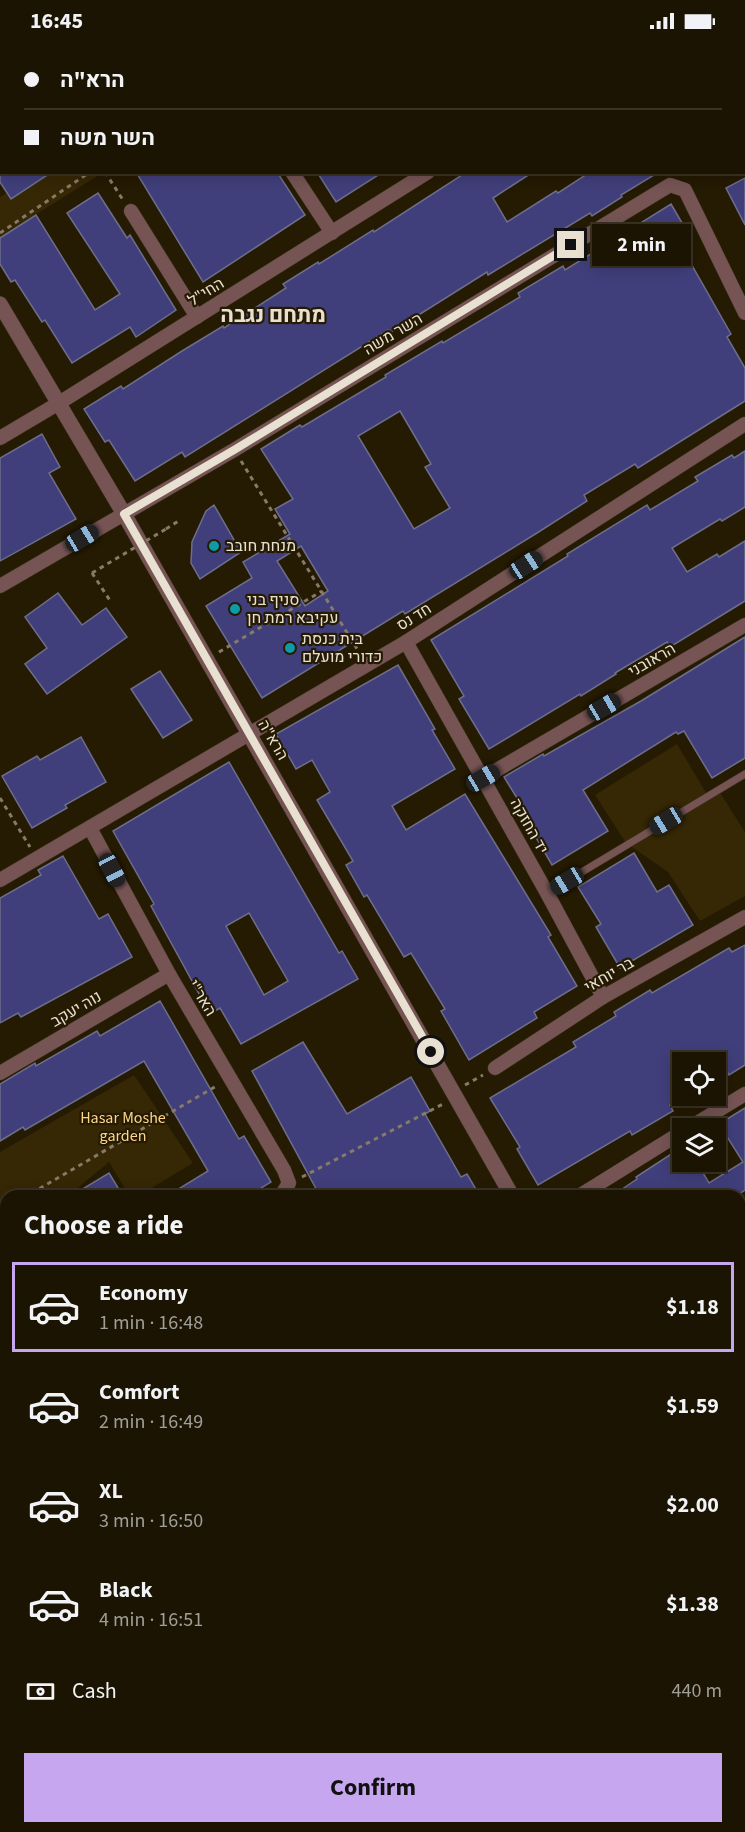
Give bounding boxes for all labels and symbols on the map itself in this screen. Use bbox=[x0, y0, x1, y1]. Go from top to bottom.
callout: 2 min bbox=[592, 224, 691, 266]
route end bbox=[557, 231, 584, 258]
street label: החי"ל bbox=[184, 272, 228, 312]
district label: מתחם נגבה bbox=[220, 299, 326, 331]
street label: השר משה bbox=[359, 308, 427, 360]
car bbox=[62, 521, 102, 555]
place label: מנחת חובב bbox=[226, 535, 296, 557]
marker: מנחת חובב bbox=[207, 539, 221, 553]
car bbox=[506, 548, 546, 582]
place label: סניף בני עקיבא רמת חן bbox=[247, 589, 338, 629]
street label: חד נס bbox=[392, 598, 436, 636]
marker: סניף בני עקיבא רמת חן bbox=[228, 602, 242, 616]
place label: בית כנסת כדורי מועלם bbox=[302, 628, 382, 668]
street label: הראובני bbox=[624, 638, 680, 682]
marker: בית כנסת כדורי מועלם bbox=[283, 641, 297, 655]
car bbox=[584, 690, 624, 724]
street label: הרא"ה bbox=[253, 716, 293, 764]
car bbox=[463, 761, 503, 795]
street label: יד החזקה bbox=[505, 794, 553, 858]
car bbox=[646, 804, 686, 838]
car bbox=[96, 850, 128, 890]
car bbox=[547, 864, 587, 898]
street label: בר יוחאי bbox=[580, 952, 638, 998]
street label: האר"י bbox=[182, 976, 222, 1020]
street label: נוה יעקב bbox=[46, 986, 106, 1032]
route start bbox=[417, 1038, 444, 1065]
park label: Hasar Moshe garden bbox=[80, 1107, 166, 1147]

